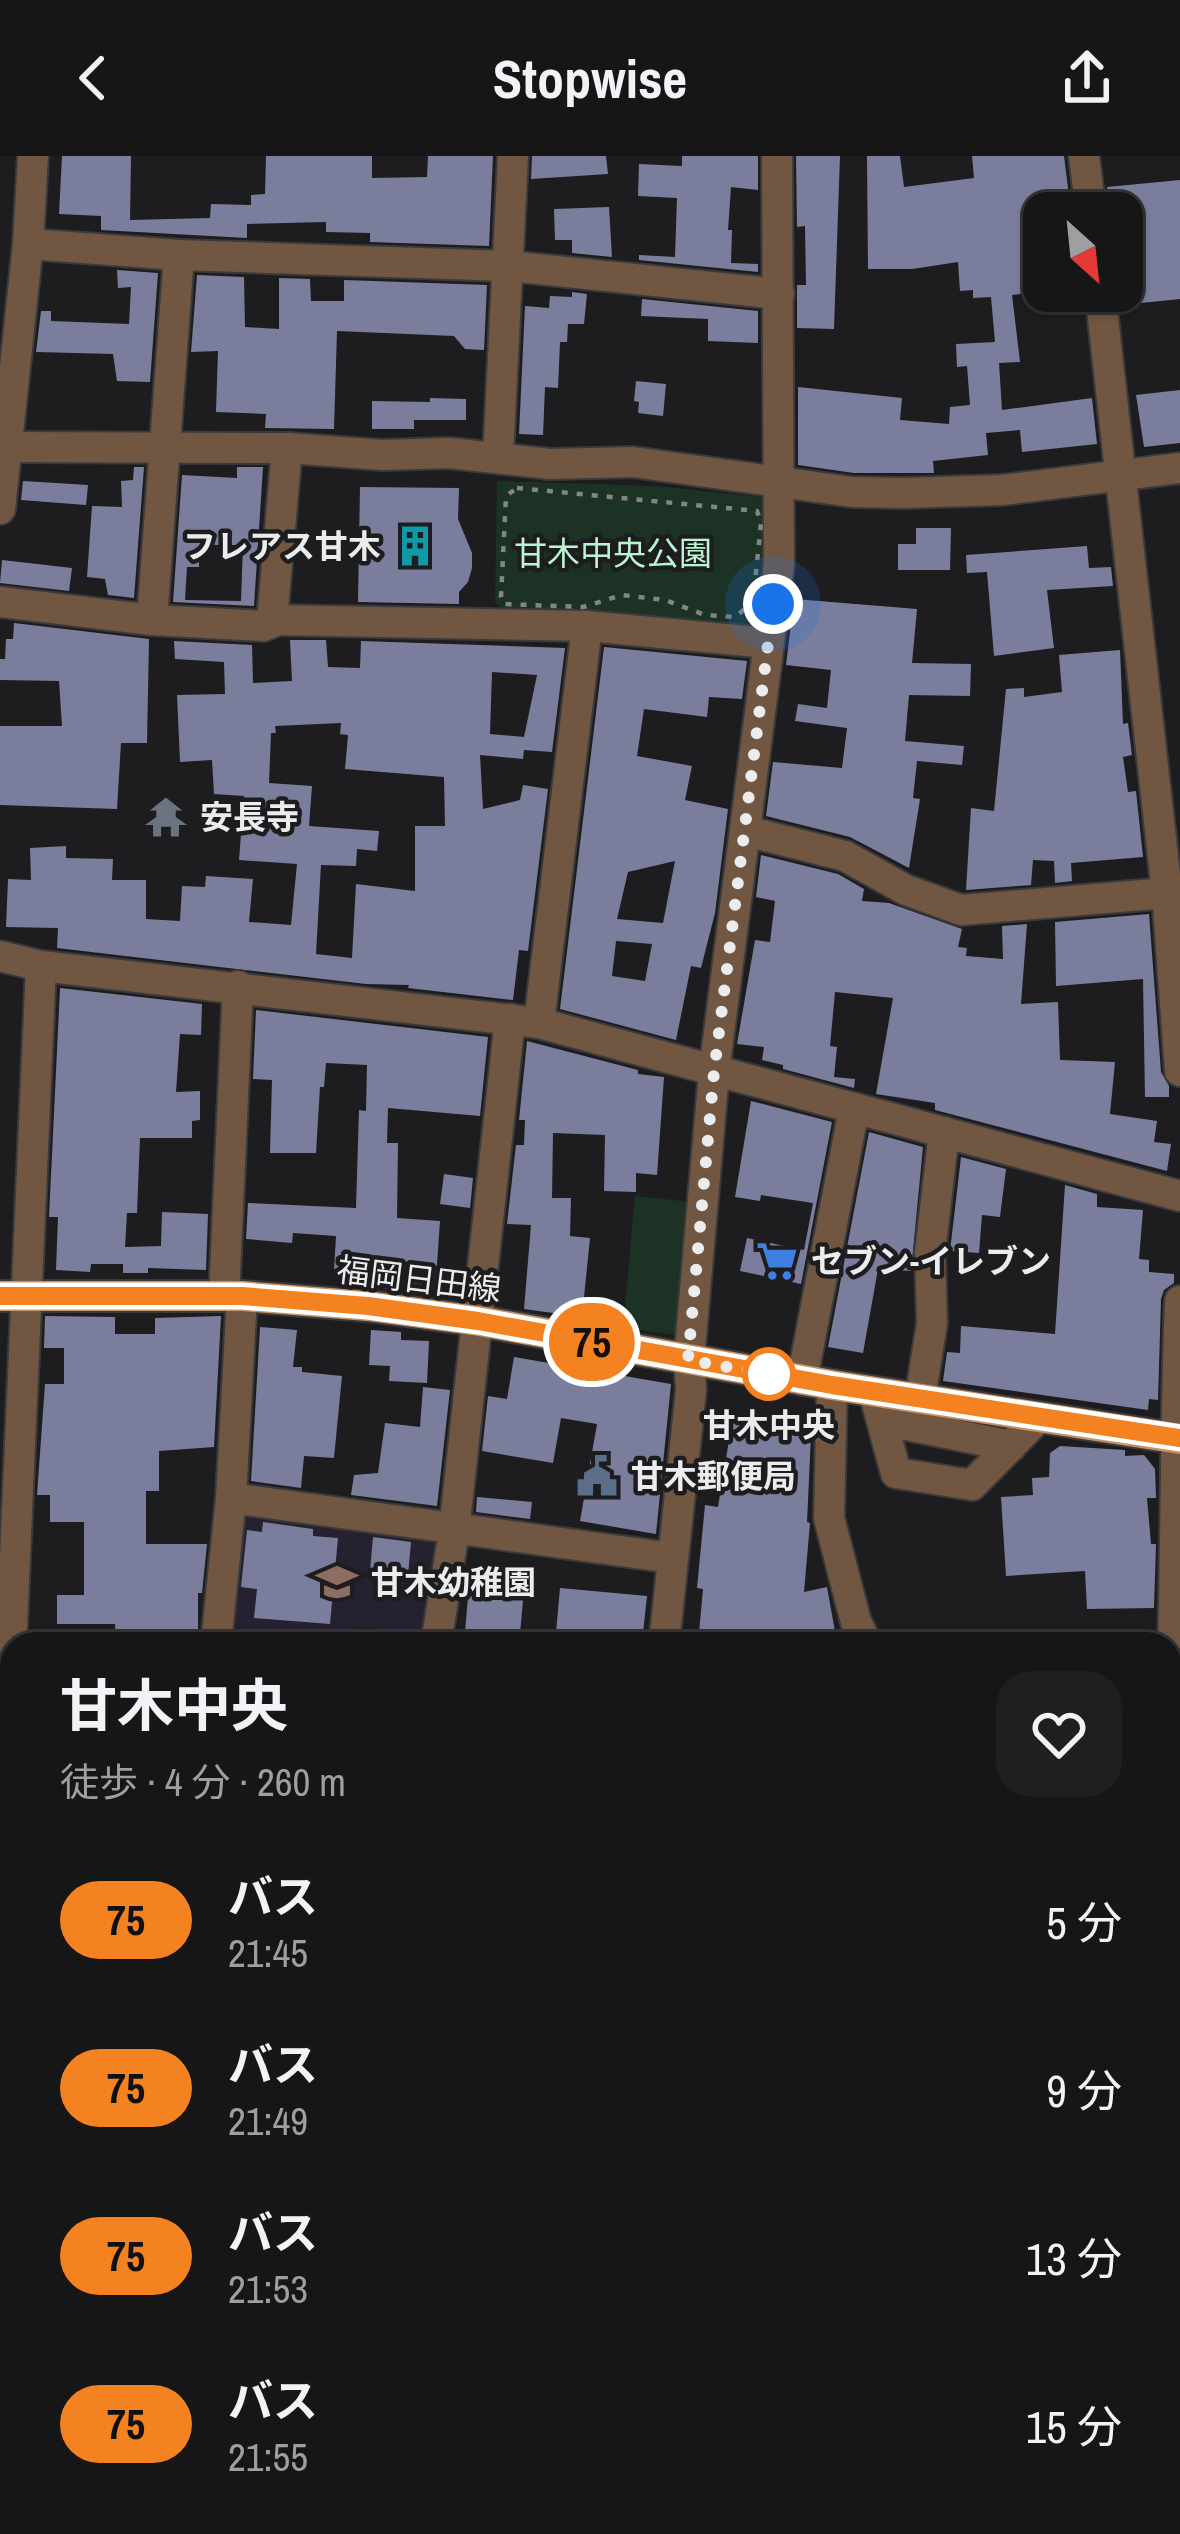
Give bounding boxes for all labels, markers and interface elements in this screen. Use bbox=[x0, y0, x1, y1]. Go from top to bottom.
text: Stopwise bbox=[493, 42, 687, 115]
icon: back bbox=[60, 45, 126, 111]
icon: share bbox=[1054, 45, 1120, 111]
north arrow bbox=[1023, 192, 1143, 312]
map controls bbox=[1023, 192, 1143, 312]
building icon: フレアス甘木 bbox=[392, 523, 438, 569]
place label: フレアス甘木 bbox=[183, 524, 381, 568]
park label: 甘木中央公園 bbox=[514, 531, 712, 575]
your location bbox=[743, 574, 803, 634]
temple icon: 安長寺 bbox=[143, 794, 189, 840]
place label: 安長寺 bbox=[200, 795, 299, 839]
supermarket icon: セブン-イレブン bbox=[754, 1238, 800, 1284]
place label: セブン-イレブン bbox=[811, 1239, 1051, 1283]
street label: 福岡日田線 bbox=[334, 1247, 504, 1311]
line badge: 75 bbox=[538, 1303, 646, 1381]
text: 75 bbox=[573, 1314, 611, 1370]
marker: 甘木中央 bbox=[744, 1349, 794, 1399]
place label: 甘木中央 bbox=[703, 1403, 835, 1447]
public building icon: 甘木郵便局 bbox=[574, 1453, 620, 1499]
place label: 甘木郵便局 bbox=[631, 1454, 796, 1498]
school or university icon: 甘木幼稚園 bbox=[314, 1559, 360, 1605]
place label: 甘木幼稚園 bbox=[371, 1560, 536, 1604]
text: 甘木中央 bbox=[60, 1667, 288, 1744]
button: heart bbox=[996, 1671, 1122, 1797]
text: 徒歩 · 4 分 · 260 m bbox=[60, 1756, 346, 1808]
text: バス bbox=[228, 1866, 318, 1927]
text: 75 bbox=[107, 1892, 145, 1948]
text: 5 分 bbox=[1046, 1892, 1122, 1953]
text: 21:45 bbox=[228, 1927, 308, 1979]
text: バス bbox=[228, 2034, 318, 2095]
text: 75 bbox=[107, 2060, 145, 2116]
text: 9 分 bbox=[1046, 2060, 1122, 2121]
text: 21:49 bbox=[228, 2095, 308, 2147]
text: バス bbox=[228, 2202, 318, 2263]
text: 75 bbox=[107, 2228, 145, 2284]
text: 13 分 bbox=[1026, 2228, 1122, 2289]
text: 21:53 bbox=[228, 2263, 308, 2315]
text: バス bbox=[228, 2370, 318, 2431]
text: 75 bbox=[107, 2396, 145, 2452]
text: 15 分 bbox=[1026, 2396, 1122, 2457]
text: 21:55 bbox=[228, 2431, 308, 2483]

